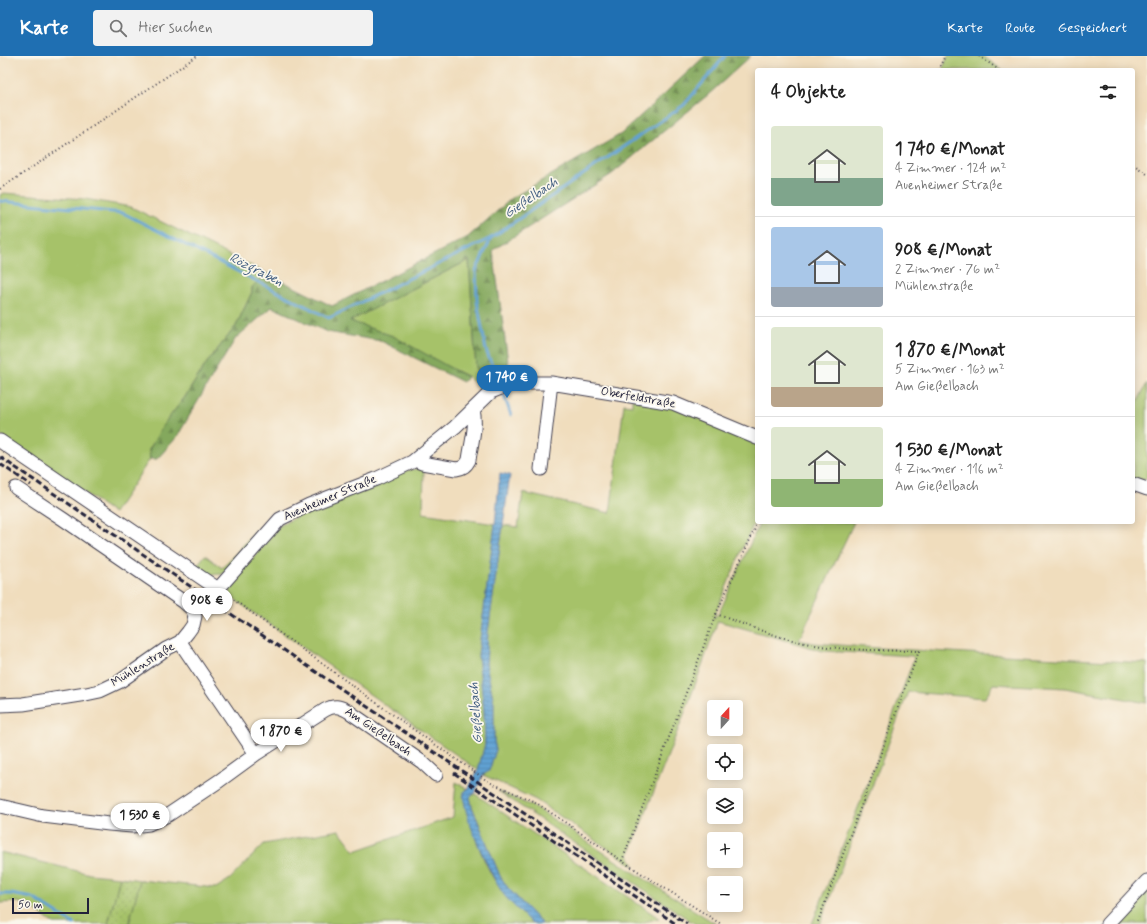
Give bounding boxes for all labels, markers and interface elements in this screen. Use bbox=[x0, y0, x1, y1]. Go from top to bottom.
search box bbox=[93, 10, 373, 46]
text: Karte bbox=[20, 16, 69, 41]
icon: search bbox=[107, 17, 129, 39]
text: Hier suchen bbox=[139, 18, 213, 38]
text: Karte bbox=[947, 19, 983, 37]
text: Route bbox=[1005, 19, 1036, 37]
text: Gespeichert bbox=[1058, 19, 1127, 37]
text: 4 Objekte bbox=[771, 81, 846, 103]
icon: filters bbox=[1097, 81, 1119, 103]
text: 1 740 €/Monat bbox=[895, 138, 1005, 160]
icon: home bbox=[803, 142, 851, 190]
text: 4 Zimmer · 124 m² bbox=[895, 160, 1006, 177]
water label: Gießelbach bbox=[501, 174, 561, 222]
text: Auenheimer Straße bbox=[895, 177, 1003, 194]
text: 908 €/Monat bbox=[895, 239, 992, 261]
icon: home bbox=[803, 243, 851, 291]
water label: Rözgraben bbox=[226, 249, 286, 293]
text: 2 Zimmer · 76 m² bbox=[895, 261, 1000, 278]
text: Mühlenstraße bbox=[895, 278, 973, 295]
text: 1 870 €/Monat bbox=[895, 339, 1006, 361]
icon: home bbox=[803, 343, 851, 391]
text: 5 Zimmer · 163 m² bbox=[895, 361, 1005, 378]
pin: 1 740 € bbox=[470, 365, 544, 399]
text: 1 740 € bbox=[486, 369, 528, 386]
text: Am Gießelbach bbox=[895, 378, 979, 395]
street label: Oberfeldstraße bbox=[599, 384, 677, 412]
text: 1 530 €/Monat bbox=[895, 439, 1003, 461]
icon: home bbox=[803, 443, 851, 491]
text: 4 Zimmer · 116 m² bbox=[895, 461, 1004, 478]
street label: Auenheimer Straße bbox=[281, 471, 379, 525]
text: Am Gießelbach bbox=[895, 478, 979, 495]
pin: 908 € bbox=[179, 588, 235, 622]
text: 908 € bbox=[191, 592, 223, 609]
street label: Mühlenstraße bbox=[108, 639, 178, 691]
water label: Gießelbach bbox=[465, 682, 487, 744]
north arrow bbox=[707, 700, 743, 736]
map controls bbox=[707, 700, 743, 912]
street label: Am Gießelbach bbox=[342, 704, 415, 760]
pin: 1 870 € bbox=[244, 719, 318, 753]
text: 1 870 € bbox=[259, 723, 303, 740]
button: locate bbox=[707, 744, 743, 780]
button: layers bbox=[707, 788, 743, 824]
pin: 1 530 € bbox=[103, 803, 177, 837]
text: 1 530 € bbox=[120, 807, 160, 824]
button: + bbox=[707, 832, 743, 868]
button: − bbox=[707, 876, 743, 912]
scale bar bbox=[12, 896, 89, 915]
text: 50 m bbox=[18, 898, 43, 912]

